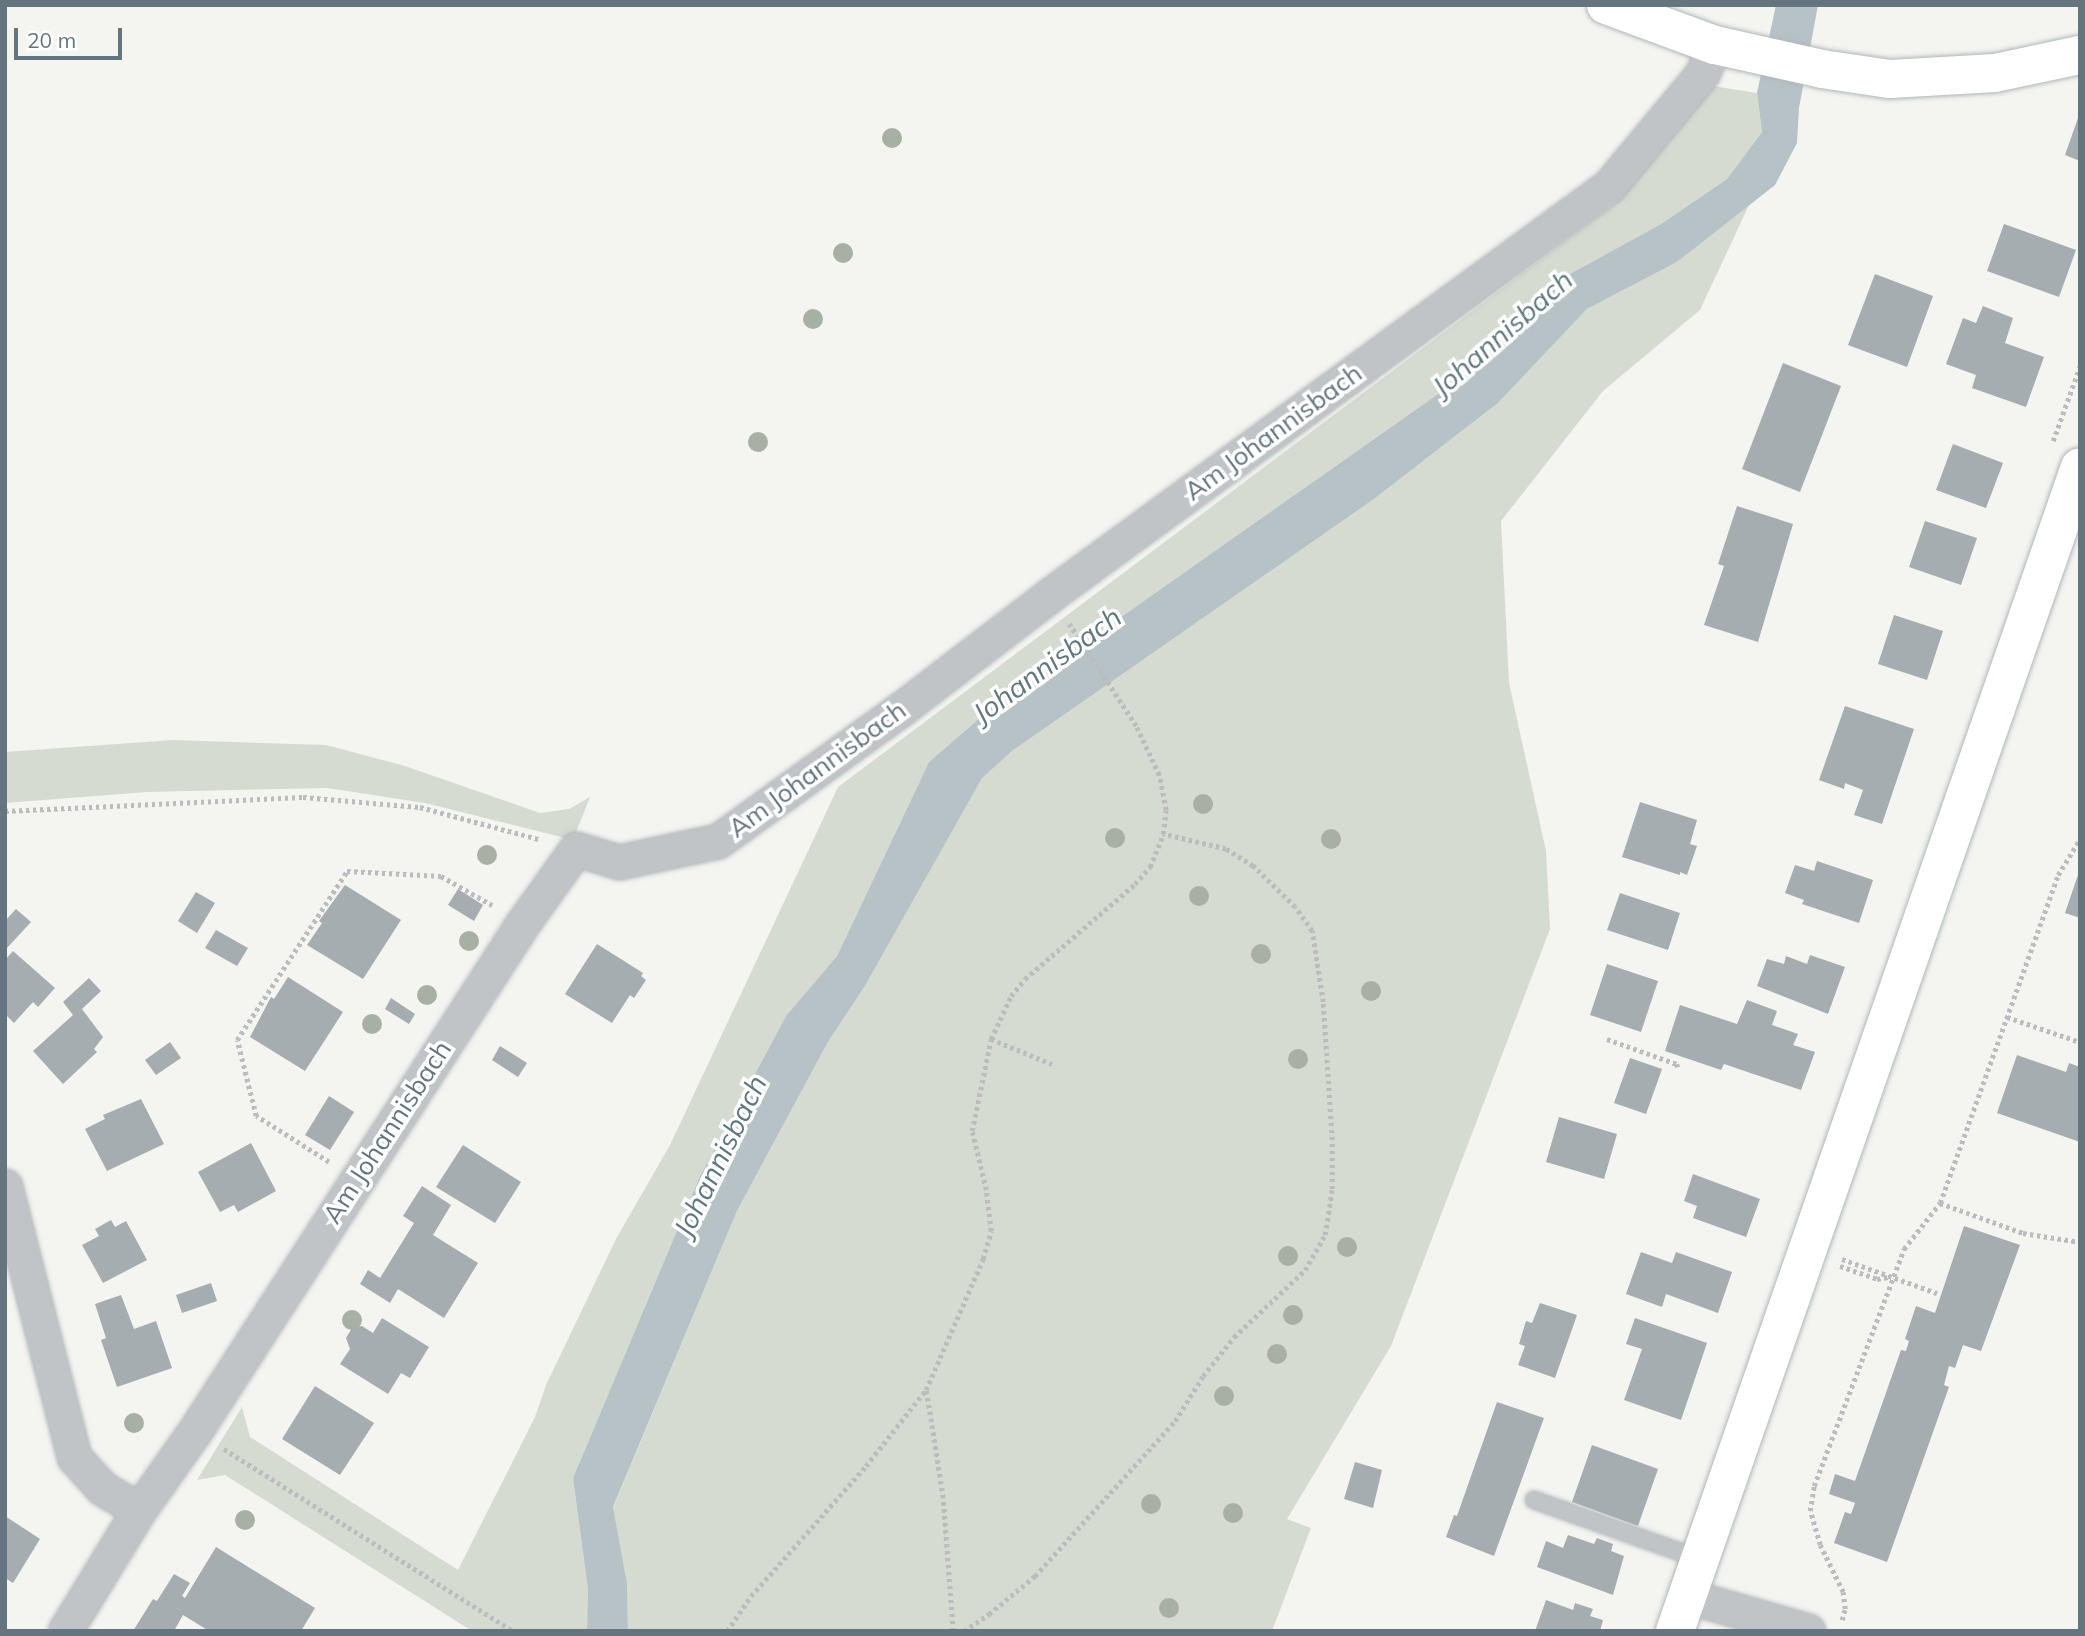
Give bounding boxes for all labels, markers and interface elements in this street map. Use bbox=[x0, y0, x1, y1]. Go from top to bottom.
scale bar bbox=[18, 14, 126, 58]
text: 20 m bbox=[27, 27, 76, 53]
water label: Johannisbach bbox=[1425, 263, 1579, 403]
street label: Am Johannisbach bbox=[1178, 357, 1368, 507]
water label: Johannisbach bbox=[966, 600, 1128, 730]
street label: Am Johannisbach bbox=[722, 694, 912, 844]
street label: Am Johannisbach bbox=[316, 1035, 458, 1229]
water label: Johannisbach bbox=[666, 1070, 774, 1242]

